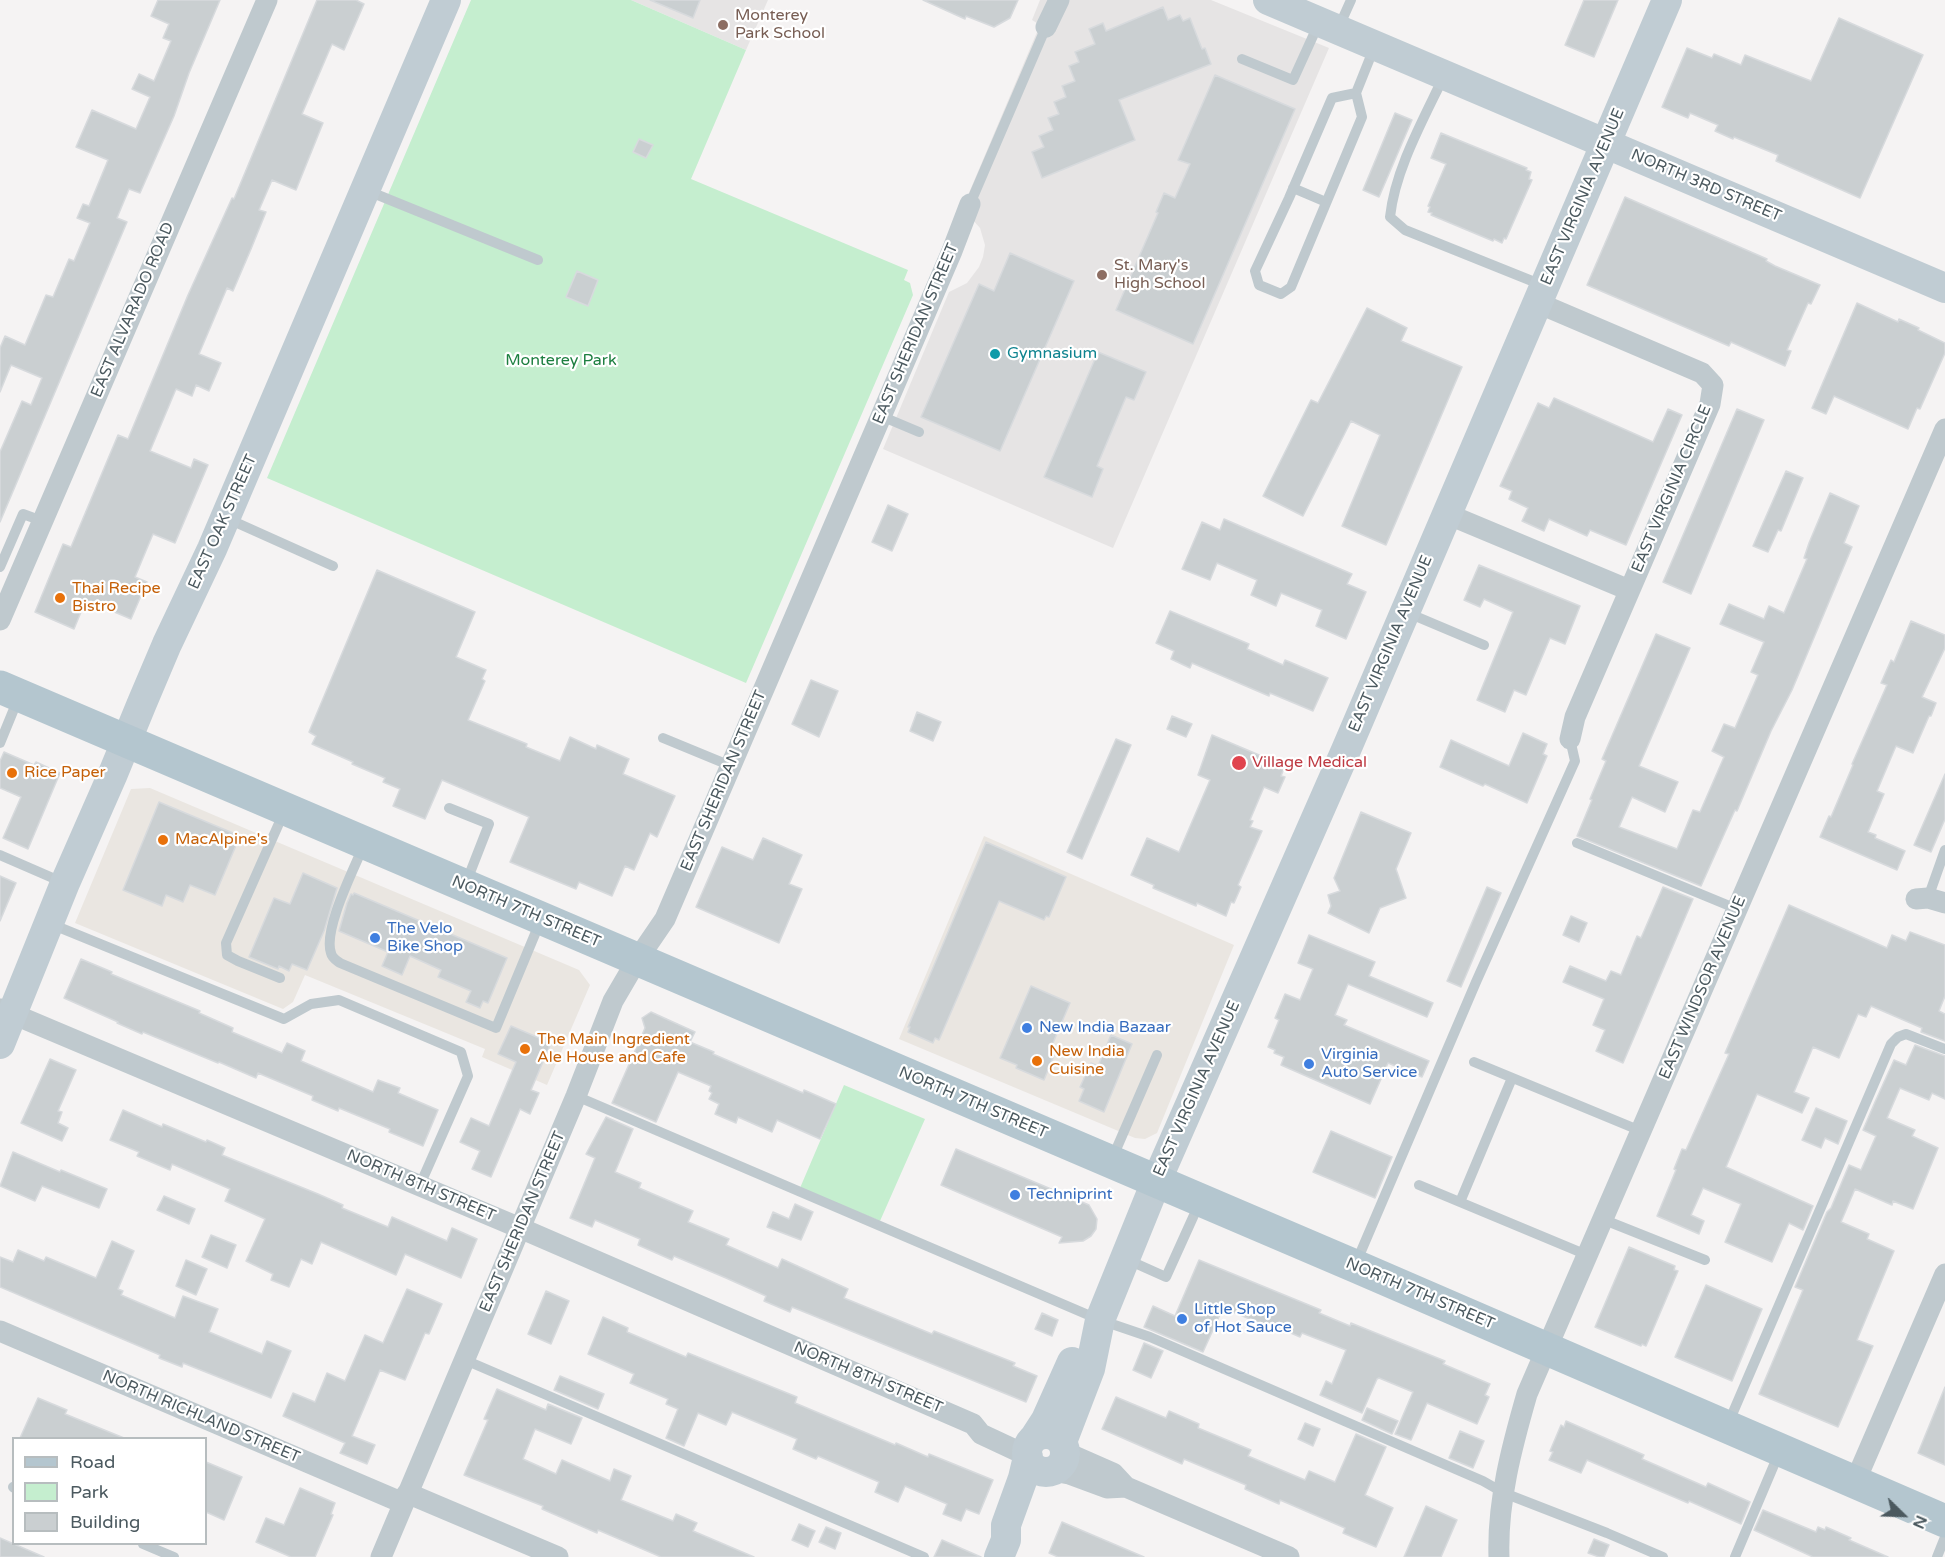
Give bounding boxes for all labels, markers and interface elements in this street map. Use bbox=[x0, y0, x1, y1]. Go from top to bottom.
place label: Monterey Park School bbox=[735, 6, 825, 44]
marker: Monterey Park School bbox=[716, 18, 730, 32]
street label: EAST VIRGINIA AVENUE bbox=[1537, 106, 1629, 288]
street label: NORTH 3RD STREET bbox=[1628, 146, 1784, 226]
street label: EAST ALVARADO ROAD bbox=[87, 219, 179, 401]
street label: EAST SHERIDAN STREET bbox=[869, 241, 963, 427]
place label: St. Mary's High School bbox=[1114, 256, 1205, 294]
marker: St. Mary's High School bbox=[1095, 268, 1109, 282]
place label: Gymnasium bbox=[1007, 344, 1097, 364]
marker: Gymnasium bbox=[988, 347, 1002, 361]
park label: Monterey Park bbox=[505, 351, 617, 371]
street label: EAST VIRGINIA CIRCLE bbox=[1628, 402, 1716, 576]
street label: EAST OAK STREET bbox=[185, 452, 261, 592]
street label: EAST VIRGINIA AVENUE bbox=[1345, 553, 1437, 735]
place label: Thai Recipe Bistro bbox=[72, 579, 161, 617]
marker: Thai Recipe Bistro bbox=[53, 591, 67, 605]
street label: EAST SHERIDAN STREET bbox=[677, 688, 771, 874]
place label: Village Medical bbox=[1252, 753, 1367, 773]
marker: Village Medical bbox=[1230, 754, 1248, 772]
place label: Rice Paper bbox=[24, 763, 106, 783]
marker: Rice Paper bbox=[5, 766, 19, 780]
place label: MacAlpine's bbox=[175, 830, 268, 850]
marker: MacAlpine's bbox=[156, 833, 170, 847]
street label: NORTH 7TH STREET bbox=[449, 872, 603, 952]
street label: EAST WINDSOR AVENUE bbox=[1656, 894, 1750, 1082]
place label: The Velo Bike Shop bbox=[387, 919, 463, 957]
marker: The Velo Bike Shop bbox=[368, 931, 382, 945]
street label: EAST VIRGINIA AVENUE bbox=[1150, 998, 1244, 1180]
place label: New India Bazaar bbox=[1039, 1018, 1171, 1038]
marker: New India Bazaar bbox=[1020, 1021, 1034, 1035]
place label: The Main Ingredient Ale House and Cafe bbox=[537, 1030, 690, 1068]
marker: The Main Ingredient Ale House and Cafe bbox=[518, 1042, 532, 1056]
place label: New India Cuisine bbox=[1049, 1042, 1125, 1080]
place label: Virginia Auto Service bbox=[1321, 1045, 1417, 1083]
marker: New India Cuisine bbox=[1030, 1054, 1044, 1068]
marker: Virginia Auto Service bbox=[1302, 1057, 1316, 1071]
street label: NORTH 7TH STREET bbox=[896, 1063, 1050, 1143]
street label: EAST SHERIDAN STREET bbox=[476, 1129, 570, 1315]
street label: NORTH 8TH STREET bbox=[344, 1146, 498, 1226]
place label: Techniprint bbox=[1027, 1185, 1113, 1205]
marker: Techniprint bbox=[1008, 1188, 1022, 1202]
street label: NORTH 7TH STREET bbox=[1343, 1254, 1497, 1334]
place label: Little Shop of Hot Sauce bbox=[1194, 1300, 1292, 1338]
marker: Little Shop of Hot Sauce bbox=[1175, 1312, 1189, 1326]
street label: NORTH 8TH STREET bbox=[791, 1338, 945, 1418]
street label: NORTH RICHLAND STREET bbox=[99, 1367, 303, 1467]
legend bbox=[12, 1437, 207, 1545]
text: Road bbox=[70, 1451, 115, 1473]
text: Park bbox=[70, 1481, 108, 1503]
north arrow bbox=[1873, 1485, 1933, 1545]
text: Building bbox=[70, 1511, 140, 1533]
text: N bbox=[1908, 1512, 1931, 1532]

